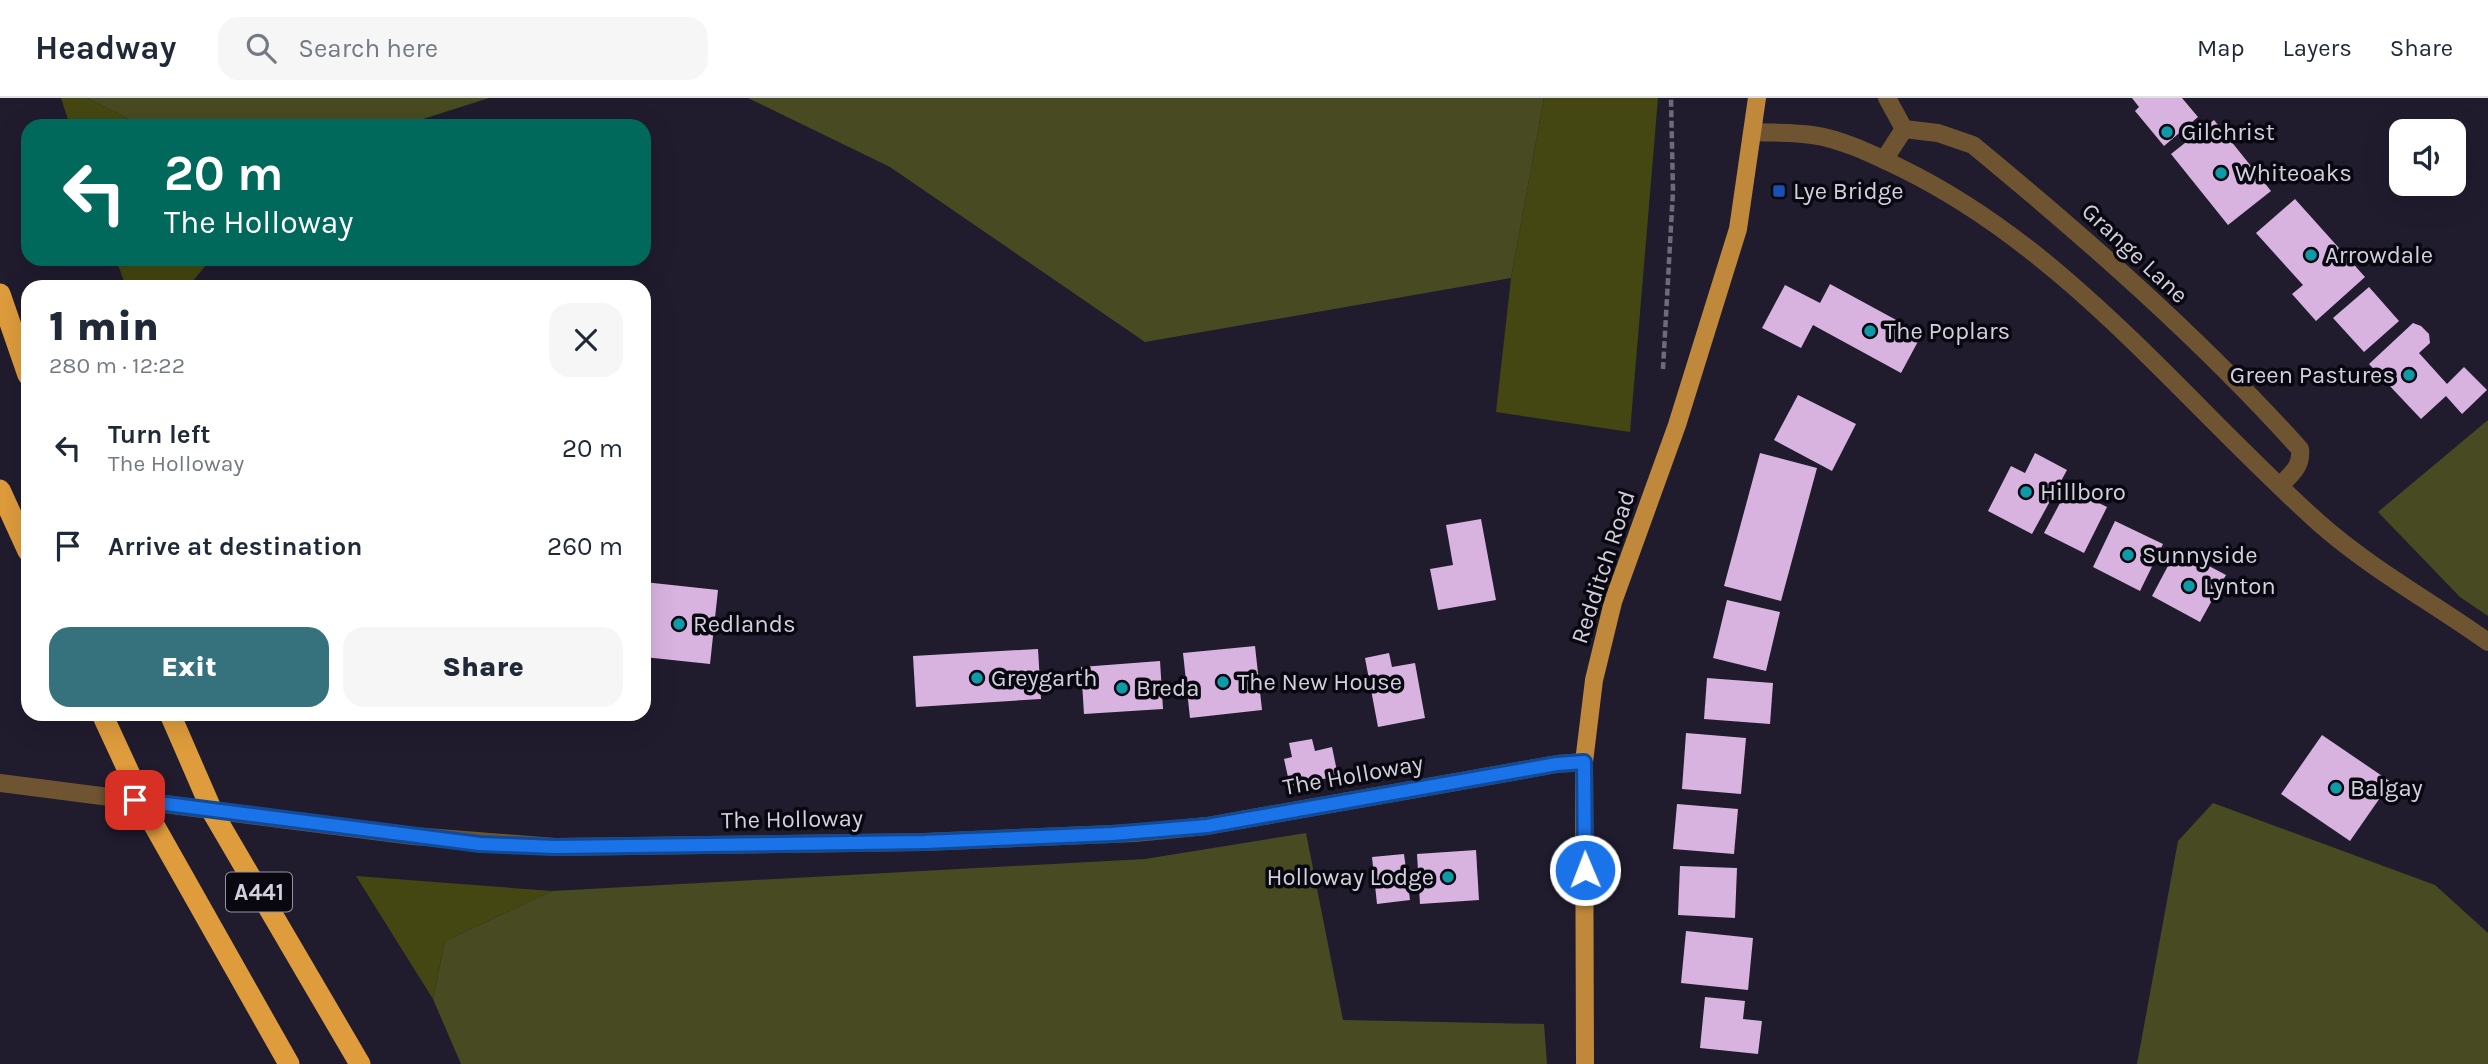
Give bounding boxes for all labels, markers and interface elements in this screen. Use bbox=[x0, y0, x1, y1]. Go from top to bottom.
search box bbox=[218, 17, 708, 80]
text: Headway bbox=[35, 29, 176, 67]
icon: search bbox=[242, 29, 280, 67]
text: Search here bbox=[298, 33, 438, 64]
text: Map bbox=[2197, 34, 2245, 62]
text: Layers bbox=[2283, 34, 2352, 62]
text: Share bbox=[2390, 34, 2453, 62]
place label: Gilchrist bbox=[2181, 118, 2275, 146]
map controls bbox=[2389, 119, 2466, 196]
button: sound bbox=[2389, 119, 2466, 196]
marker: Gilchrist bbox=[2159, 124, 2175, 140]
text: 20 m bbox=[164, 145, 284, 202]
icon: left bbox=[49, 147, 140, 238]
place label: Whiteoaks bbox=[2235, 159, 2352, 187]
marker: Whiteoaks bbox=[2213, 165, 2229, 181]
place label: Lye Bridge bbox=[1793, 177, 1904, 205]
marker: Lye Bridge bbox=[1771, 183, 1787, 199]
street label: Grange Lane bbox=[2076, 197, 2194, 309]
text: The Holloway bbox=[164, 204, 353, 241]
place label: Arrowdale bbox=[2325, 241, 2433, 269]
marker: Arrowdale bbox=[2303, 247, 2319, 263]
text: 1 min bbox=[49, 301, 159, 351]
button: close bbox=[549, 303, 623, 377]
place label: The Poplars bbox=[1884, 317, 2010, 345]
marker: The Poplars bbox=[1862, 323, 1878, 339]
text: 280 m · 12:22 bbox=[49, 352, 185, 379]
place label: Green Pastures bbox=[2230, 361, 2395, 389]
marker: Green Pastures bbox=[2401, 367, 2417, 383]
text: Turn left bbox=[108, 419, 210, 450]
icon: left bbox=[49, 429, 87, 467]
text: 20 m bbox=[562, 433, 623, 464]
text: The Holloway bbox=[108, 450, 244, 477]
place label: Hillboro bbox=[2040, 478, 2126, 506]
marker: Hillboro bbox=[2018, 484, 2034, 500]
street label: Redditch Road bbox=[1565, 487, 1641, 647]
icon: arrive bbox=[49, 527, 87, 565]
text: Arrive at destination bbox=[108, 531, 362, 562]
text: 260 m bbox=[547, 531, 623, 562]
place label: Sunnyside bbox=[2142, 541, 2258, 569]
marker: Sunnyside bbox=[2120, 547, 2136, 563]
place label: Lynton bbox=[2203, 572, 2276, 600]
marker: Lynton bbox=[2181, 578, 2197, 594]
place label: Redlands bbox=[693, 610, 796, 638]
marker: Redlands bbox=[671, 616, 687, 632]
button: Exit bbox=[49, 627, 329, 707]
button: Share bbox=[343, 627, 623, 707]
place label: Greygarth bbox=[991, 664, 1097, 692]
place label: The New House bbox=[1237, 668, 1402, 696]
marker: Greygarth bbox=[969, 670, 985, 686]
place label: Breda bbox=[1136, 674, 1199, 702]
marker: The New House bbox=[1215, 674, 1231, 690]
marker: Breda bbox=[1114, 680, 1130, 696]
street label: The Holloway bbox=[1281, 749, 1425, 801]
pin bbox=[105, 770, 165, 830]
place label: Balgay bbox=[2350, 774, 2423, 802]
marker: Balgay bbox=[2328, 780, 2344, 796]
icon: arrive bbox=[116, 781, 154, 819]
street label: The Holloway bbox=[721, 804, 863, 834]
position arrow bbox=[1548, 833, 1622, 907]
place label: Holloway Lodge bbox=[1266, 863, 1434, 891]
marker: Holloway Lodge bbox=[1440, 869, 1456, 885]
road number: A441 bbox=[226, 872, 292, 912]

